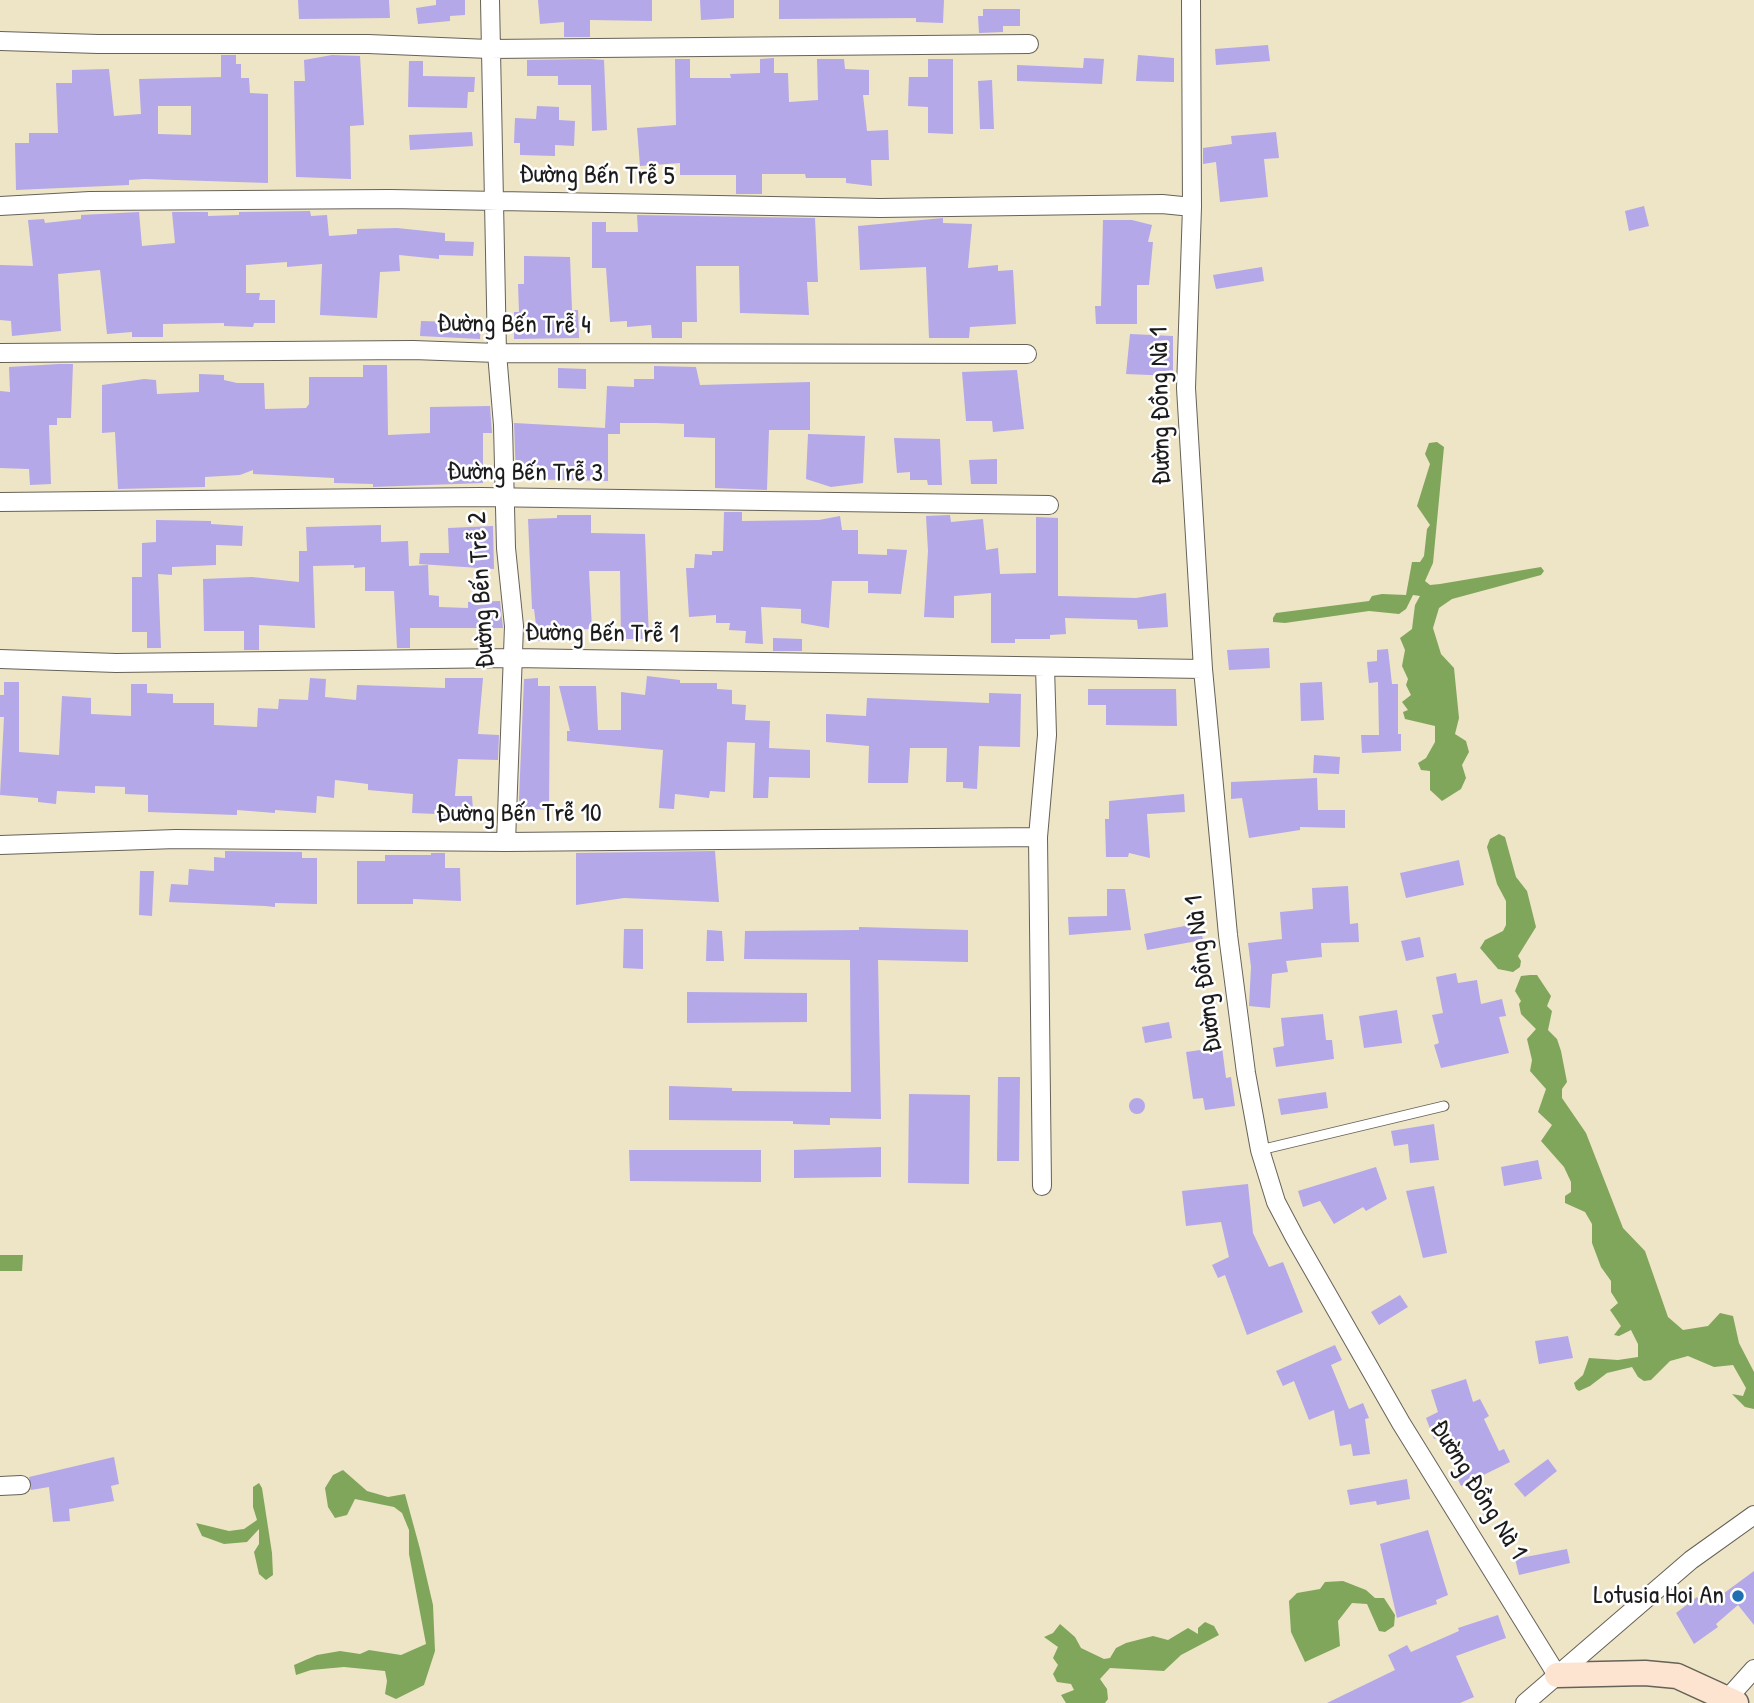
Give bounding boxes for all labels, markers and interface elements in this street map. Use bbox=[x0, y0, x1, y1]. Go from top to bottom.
street label: Đường Bến Trễ 5 bbox=[519, 159, 675, 193]
street label: Đường Bến Trễ 4 bbox=[437, 308, 591, 342]
street label: Đường Đồng Nà 1 bbox=[1144, 327, 1178, 485]
street label: Đường Bến Trễ 3 bbox=[447, 456, 603, 490]
street label: Đường Bến Trễ 2 bbox=[462, 511, 502, 669]
street label: Đường Bến Trễ 1 bbox=[525, 617, 679, 651]
street label: Đường Bến Trễ 10 bbox=[436, 798, 602, 830]
street label: Đường Đồng Nà 1 bbox=[1179, 894, 1229, 1054]
street label: Đường Đồng Nà 1 bbox=[1423, 1415, 1533, 1565]
place label: Lotusia Hoi An bbox=[1594, 1580, 1724, 1612]
marker: Lotusia Hoi An bbox=[1730, 1588, 1746, 1604]

